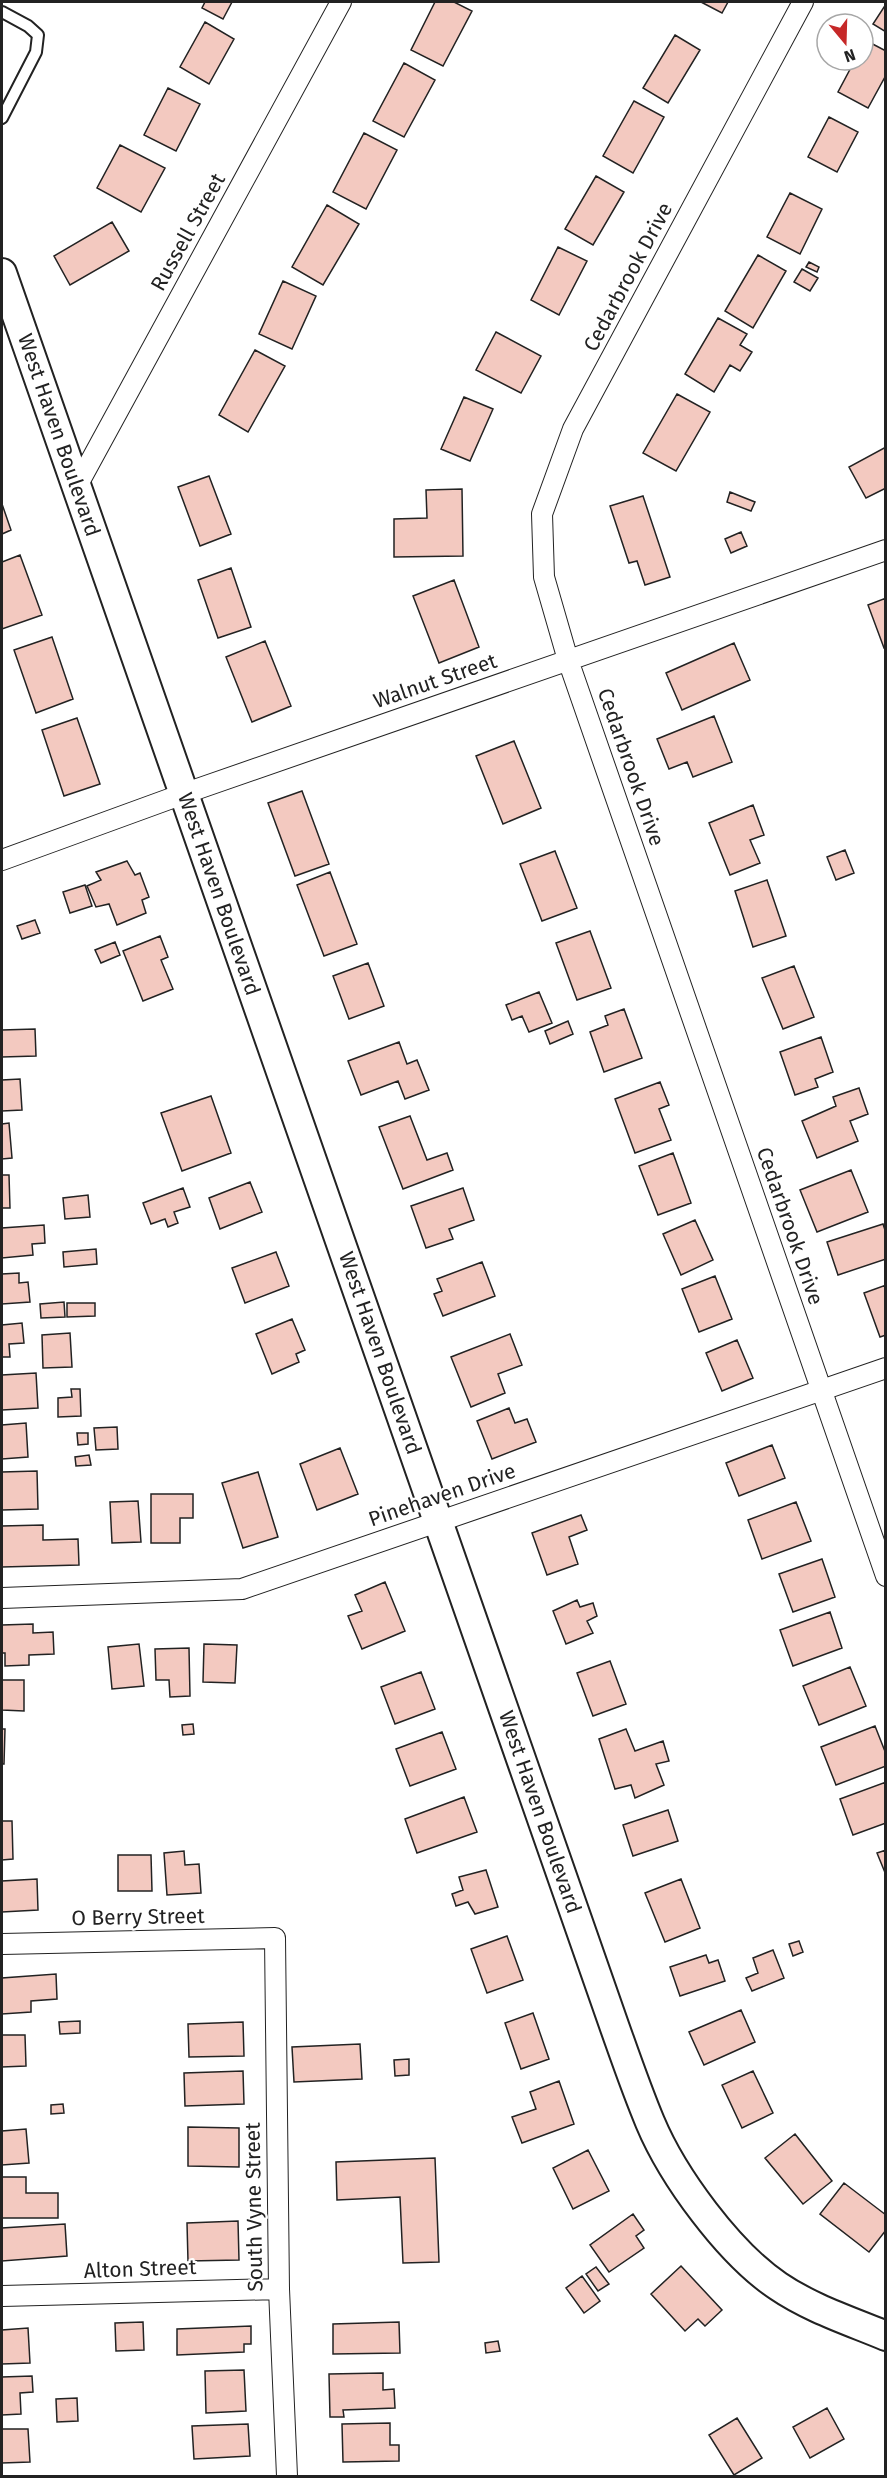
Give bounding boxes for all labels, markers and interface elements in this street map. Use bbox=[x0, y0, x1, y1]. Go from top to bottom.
north arrow bbox=[815, 12, 875, 72]
text: N bbox=[842, 45, 858, 66]
street label: Russell Street bbox=[145, 168, 231, 295]
street label: Cedarbrook Drive bbox=[578, 198, 678, 356]
street label: West Haven Boulevard bbox=[12, 330, 106, 540]
street label: Walnut Street bbox=[370, 648, 500, 714]
street label: Cedarbrook Drive bbox=[592, 685, 670, 849]
street label: West Haven Boulevard bbox=[172, 789, 266, 999]
street label: Cedarbrook Drive bbox=[751, 1144, 829, 1308]
street label: West Haven Boulevard bbox=[333, 1248, 427, 1458]
street label: Pinehaven Drive bbox=[365, 1458, 519, 1532]
street label: West Haven Boulevard bbox=[493, 1707, 587, 1917]
street label: O Berry Street bbox=[71, 1903, 205, 1931]
street label: South Vyne Street bbox=[240, 2122, 268, 2292]
street label: Alton Street bbox=[83, 2254, 197, 2284]

